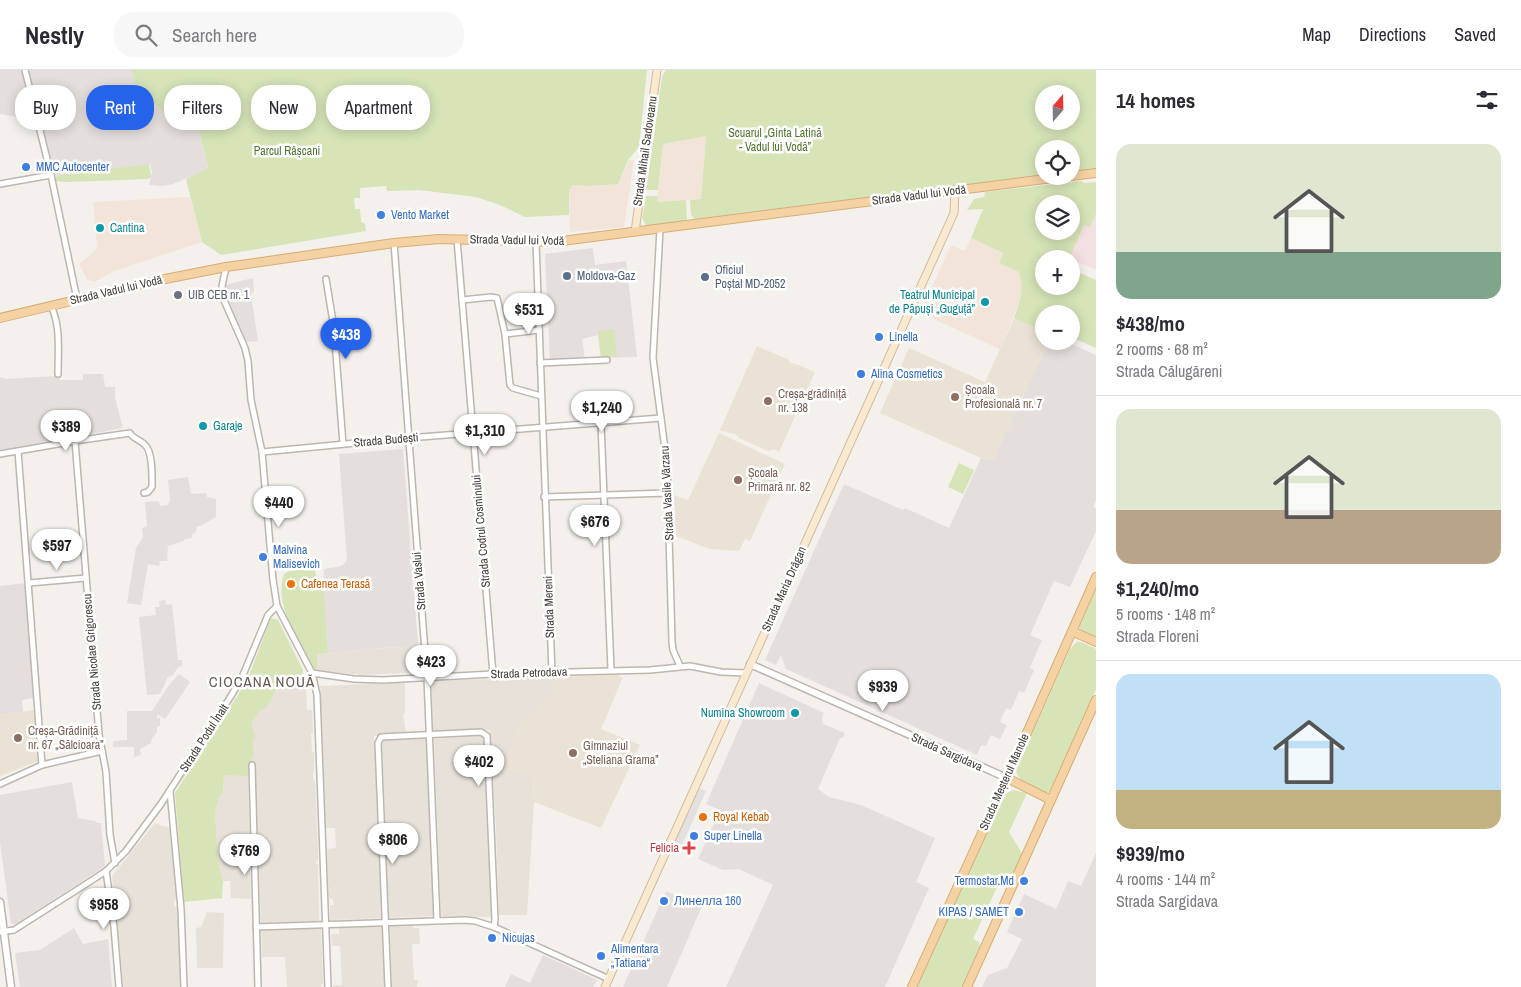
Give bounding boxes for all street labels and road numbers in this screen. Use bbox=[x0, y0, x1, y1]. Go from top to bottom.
street label: Strada Mihail Sadoveanu bbox=[629, 95, 661, 207]
street label: Strada Vadul lui Vodă bbox=[871, 181, 967, 209]
street label: Strada Vadul lui Vodă bbox=[470, 231, 565, 249]
street label: Strada Vadul lui Vodă bbox=[68, 271, 164, 308]
street label: Strada Budești bbox=[353, 429, 419, 451]
street label: Strada Vasile Vărzaru bbox=[657, 445, 677, 541]
street label: Strada Codrul Cosminului bbox=[468, 474, 494, 588]
street label: Strada Maria Drăgan bbox=[758, 544, 810, 634]
street label: Strada Vaslui bbox=[408, 551, 430, 611]
street label: Strada Mereni bbox=[540, 576, 558, 638]
street label: Strada Nicolae Grigorescu bbox=[79, 593, 105, 711]
street label: Strada Petrodava bbox=[490, 664, 568, 682]
street label: Strada Podul Înalt bbox=[176, 701, 232, 775]
street label: Strada Sargidava bbox=[909, 729, 986, 775]
street label: Strada Meșterul Manole bbox=[975, 731, 1033, 833]

